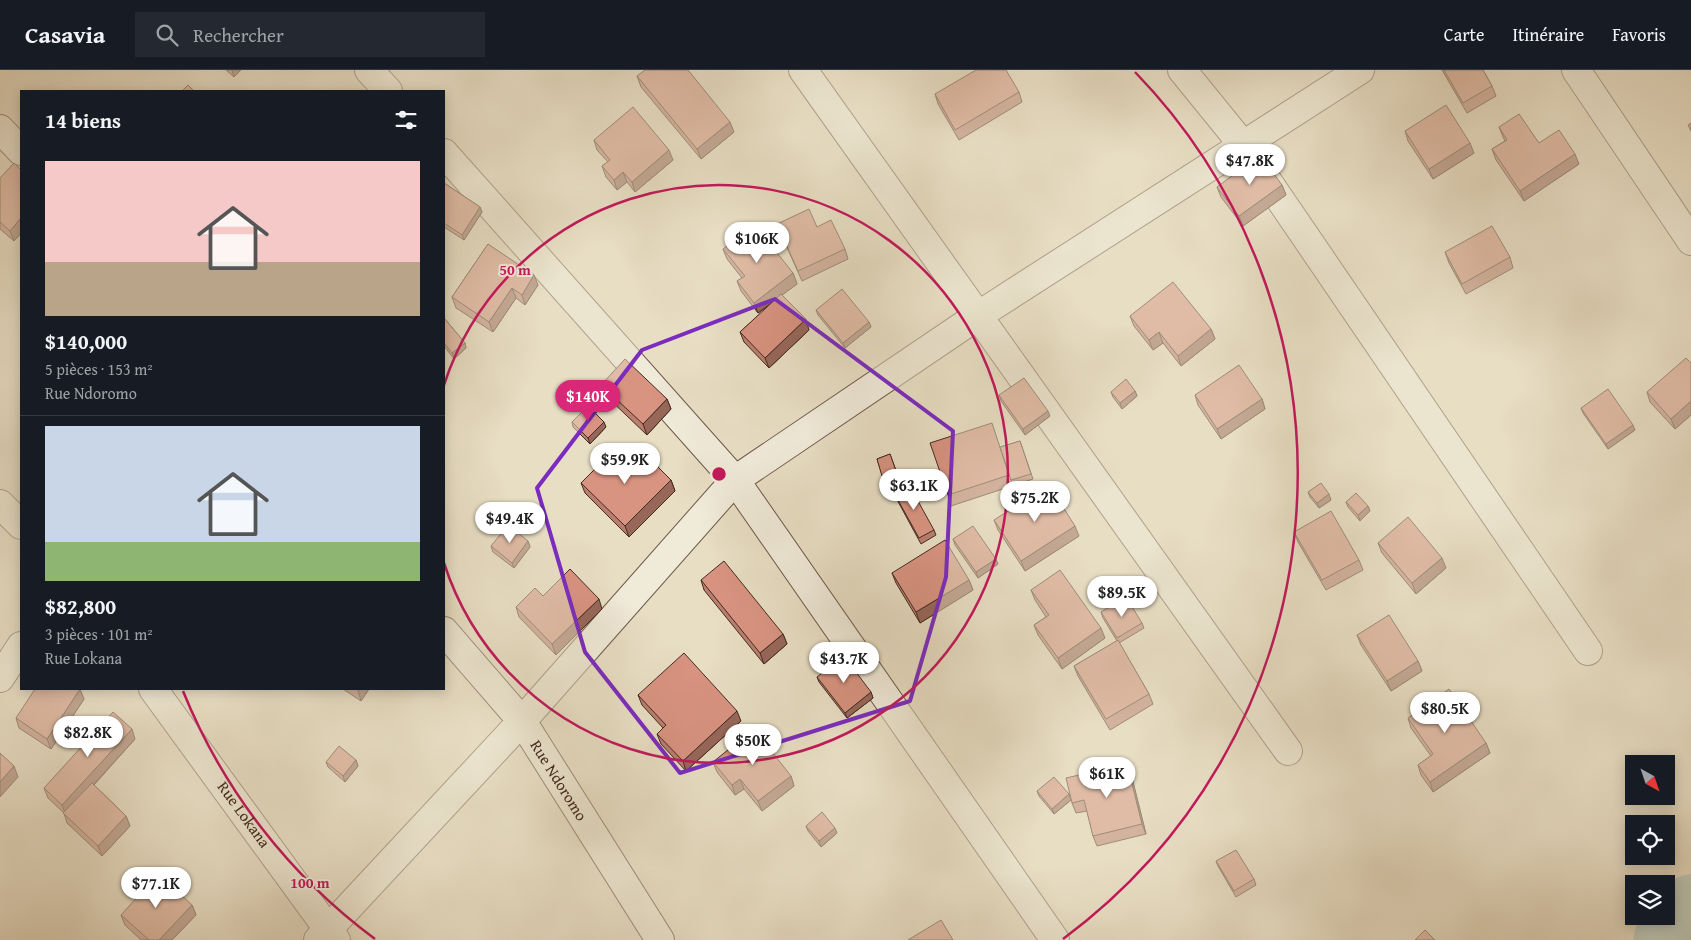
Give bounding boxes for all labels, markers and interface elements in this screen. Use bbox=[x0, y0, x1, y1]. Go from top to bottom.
search box bbox=[135, 12, 485, 57]
text: Casavia bbox=[25, 17, 105, 52]
icon: search bbox=[153, 21, 181, 49]
text: Rechercher bbox=[193, 21, 284, 49]
text: Carte bbox=[1444, 21, 1484, 48]
text: Itinéraire bbox=[1512, 21, 1584, 48]
text: Favoris bbox=[1612, 21, 1666, 48]
text: 14 biens bbox=[45, 105, 121, 136]
icon: filters bbox=[392, 106, 420, 134]
pin: $47.8K bbox=[1209, 144, 1291, 186]
text: $47.8K bbox=[1226, 148, 1274, 172]
icon: home bbox=[188, 193, 278, 283]
pin: $106K bbox=[722, 222, 792, 264]
text: $106K bbox=[735, 226, 779, 250]
text: 50 m bbox=[499, 259, 531, 280]
text: $140,000 bbox=[45, 326, 127, 357]
text: 5 pièces · 153 m² bbox=[45, 357, 153, 381]
pin: $140K bbox=[553, 380, 623, 422]
text: Rue Ndoromo bbox=[45, 381, 137, 405]
text: $140K bbox=[566, 384, 610, 408]
pin: $59.9K bbox=[584, 442, 666, 485]
text: $59.9K bbox=[601, 447, 649, 471]
icon: home bbox=[188, 459, 278, 549]
centre of rings bbox=[710, 465, 728, 483]
pin: $63.1K bbox=[873, 468, 955, 511]
text: $63.1K bbox=[890, 473, 938, 497]
pin: $75.2K bbox=[994, 480, 1076, 523]
text: $75.2K bbox=[1011, 485, 1059, 509]
pin: $49.4K bbox=[469, 502, 551, 544]
text: $49.4K bbox=[486, 506, 534, 530]
pin: $89.5K bbox=[1081, 576, 1163, 618]
text: $89.5K bbox=[1098, 580, 1146, 604]
text: $82,800 bbox=[45, 591, 116, 622]
text: 3 pièces · 101 m² bbox=[45, 622, 153, 646]
pin: $43.7K bbox=[803, 642, 885, 684]
text: Rue Lokana bbox=[45, 646, 122, 670]
text: $43.7K bbox=[820, 646, 868, 670]
pin: $80.5K bbox=[1404, 692, 1486, 734]
text: $80.5K bbox=[1421, 696, 1469, 720]
pin: $82.8K bbox=[47, 716, 129, 758]
text: $82.8K bbox=[64, 720, 112, 744]
pin: $50K bbox=[723, 724, 783, 766]
text: $50K bbox=[736, 728, 770, 752]
street label: Rue Ndoromo bbox=[525, 735, 594, 825]
north arrow bbox=[1625, 755, 1675, 805]
map controls bbox=[1625, 755, 1675, 925]
pin: $61K bbox=[1077, 756, 1137, 799]
text: $61K bbox=[1090, 761, 1124, 785]
street label: Rue Lokana bbox=[212, 776, 277, 853]
button: locate bbox=[1625, 815, 1675, 865]
pin: $77.1K bbox=[115, 866, 197, 909]
text: $77.1K bbox=[132, 871, 180, 895]
text: 100 m bbox=[290, 872, 330, 893]
button: layers bbox=[1625, 875, 1675, 925]

